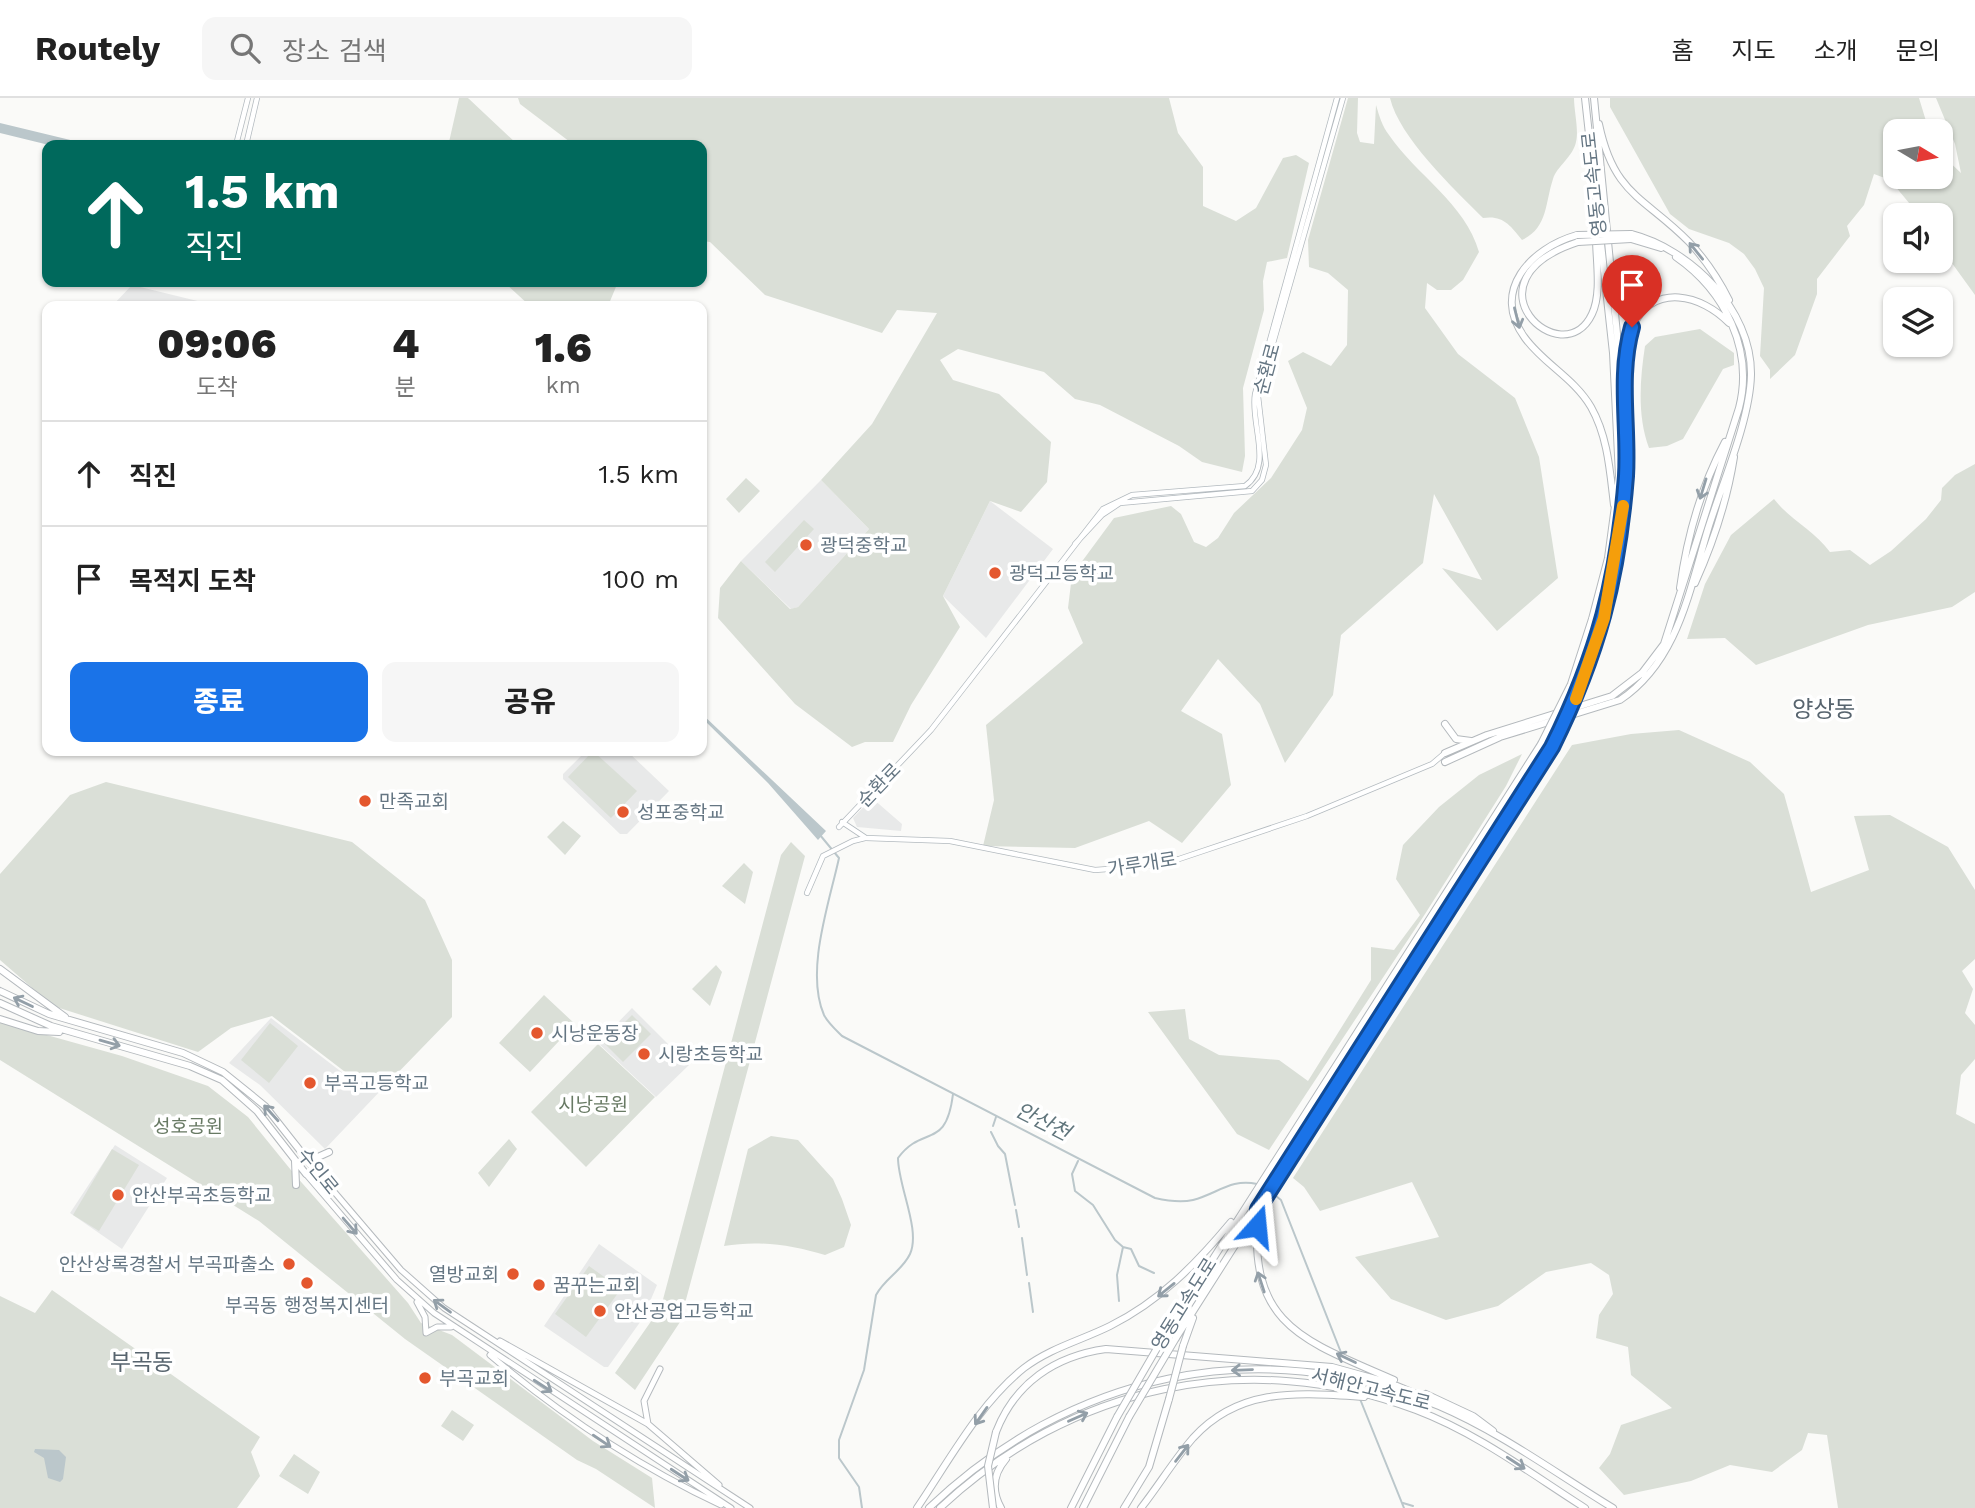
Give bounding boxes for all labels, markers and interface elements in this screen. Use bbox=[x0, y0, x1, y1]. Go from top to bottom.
search box bbox=[202, 17, 692, 80]
text: Routely bbox=[35, 29, 160, 68]
icon: search bbox=[226, 29, 264, 67]
text: 장소 검색 bbox=[282, 36, 387, 66]
text: 홈 bbox=[1671, 37, 1693, 65]
text: 지도 bbox=[1731, 37, 1776, 65]
text: 소개 bbox=[1814, 37, 1858, 65]
text: 문의 bbox=[1896, 37, 1940, 65]
north arrow bbox=[1883, 119, 1953, 189]
map controls bbox=[1883, 119, 1953, 357]
street label: 영동고속도로 bbox=[1577, 131, 1611, 237]
text: 1.5 km bbox=[185, 162, 340, 220]
icon: ahead bbox=[70, 168, 161, 259]
button: sound bbox=[1883, 203, 1953, 273]
text: 직진 bbox=[185, 228, 244, 266]
one-way arrow bbox=[1688, 242, 1704, 260]
pin bbox=[1602, 255, 1662, 327]
icon: arrive bbox=[1613, 266, 1651, 304]
button: layers bbox=[1883, 287, 1953, 357]
one-way arrow bbox=[1511, 306, 1524, 329]
text: 09:06 bbox=[157, 319, 277, 368]
text: 4 bbox=[392, 319, 419, 368]
text: 1.6 bbox=[535, 323, 592, 372]
street label: 순환로 bbox=[1249, 341, 1285, 397]
text: km bbox=[546, 372, 581, 399]
text: 도착 bbox=[196, 374, 238, 401]
text: 분 bbox=[395, 374, 416, 401]
icon: ahead bbox=[70, 455, 108, 493]
text: 1.5 km bbox=[598, 459, 679, 489]
text: 직진 bbox=[129, 461, 177, 491]
one-way arrow bbox=[1695, 478, 1708, 500]
place label: 광덕중학교 bbox=[820, 534, 907, 557]
marker: 광덕중학교 bbox=[798, 537, 814, 553]
icon: arrive bbox=[70, 560, 108, 598]
place label: 광덕고등학교 bbox=[1009, 562, 1114, 585]
text: 100 m bbox=[603, 564, 679, 594]
marker: 광덕고등학교 bbox=[987, 565, 1003, 581]
text: 목적지 도착 bbox=[129, 566, 256, 596]
button: 종료 bbox=[70, 662, 368, 742]
button: 공유 bbox=[382, 662, 679, 742]
district label: 양상동 bbox=[1792, 696, 1856, 723]
street label: 순환로 bbox=[853, 758, 905, 812]
place label: 만족교회 bbox=[379, 790, 449, 813]
marker: 만족교회 bbox=[357, 793, 373, 809]
place label: 성포중학교 bbox=[637, 801, 724, 824]
marker: 성포중학교 bbox=[615, 804, 631, 820]
street label: 가루개로 bbox=[1106, 847, 1178, 881]
one-way arrow bbox=[13, 995, 34, 1009]
place label: 시낭운동장 bbox=[551, 1022, 638, 1045]
marker: 시낭운동장 bbox=[529, 1025, 545, 1041]
one-way arrow bbox=[98, 1038, 120, 1051]
place label: 시랑초등학교 bbox=[658, 1043, 763, 1066]
marker: 시랑초등학교 bbox=[636, 1046, 652, 1062]
place label: 부곡고등학교 bbox=[324, 1072, 429, 1095]
marker: 부곡고등학교 bbox=[302, 1075, 318, 1091]
park label: 시낭공원 bbox=[558, 1093, 628, 1116]
water label: 안산천 bbox=[1011, 1097, 1077, 1147]
one-way arrow bbox=[263, 1104, 279, 1122]
park label: 성호공원 bbox=[153, 1115, 223, 1138]
street label: 수인로 bbox=[293, 1143, 343, 1199]
place label: 안산부곡초등학교 bbox=[132, 1184, 272, 1207]
marker: 안산부곡초등학교 bbox=[110, 1187, 126, 1203]
position arrow bbox=[1220, 1189, 1294, 1263]
one-way arrow bbox=[342, 1217, 358, 1235]
place label: 안산상록경찰서 부곡파출소 bbox=[59, 1253, 275, 1276]
street label: 영동고속도로 bbox=[1146, 1253, 1222, 1355]
marker: 안산상록경찰서 부곡파출소 bbox=[281, 1256, 297, 1272]
place label: 열방교회 bbox=[429, 1263, 499, 1286]
marker: 열방교회 bbox=[505, 1266, 521, 1282]
one-way arrow bbox=[1254, 1272, 1266, 1294]
place label: 꿈꾸는교회 bbox=[553, 1274, 640, 1297]
marker: 부곡동 행정복지센터 bbox=[299, 1275, 315, 1291]
marker: 꿈꾸는교회 bbox=[531, 1277, 547, 1293]
one-way arrow bbox=[1157, 1282, 1175, 1297]
place label: 부곡동 행정복지센터 bbox=[225, 1294, 389, 1317]
one-way arrow bbox=[433, 1299, 452, 1313]
place label: 안산공업고등학교 bbox=[614, 1300, 754, 1323]
marker: 안산공업고등학교 bbox=[592, 1303, 608, 1319]
district label: 부곡동 bbox=[110, 1349, 174, 1376]
one-way arrow bbox=[1336, 1351, 1357, 1364]
one-way arrow bbox=[1231, 1363, 1254, 1377]
street label: 서해안고속도로 bbox=[1309, 1363, 1433, 1415]
place label: 부곡교회 bbox=[439, 1367, 509, 1390]
marker: 부곡교회 bbox=[417, 1370, 433, 1386]
one-way arrow bbox=[533, 1378, 552, 1393]
one-way arrow bbox=[974, 1406, 988, 1425]
one-way arrow bbox=[1067, 1410, 1088, 1423]
one-way arrow bbox=[592, 1435, 612, 1449]
one-way arrow bbox=[1174, 1444, 1189, 1463]
one-way arrow bbox=[1505, 1456, 1525, 1470]
one-way arrow bbox=[670, 1468, 690, 1482]

